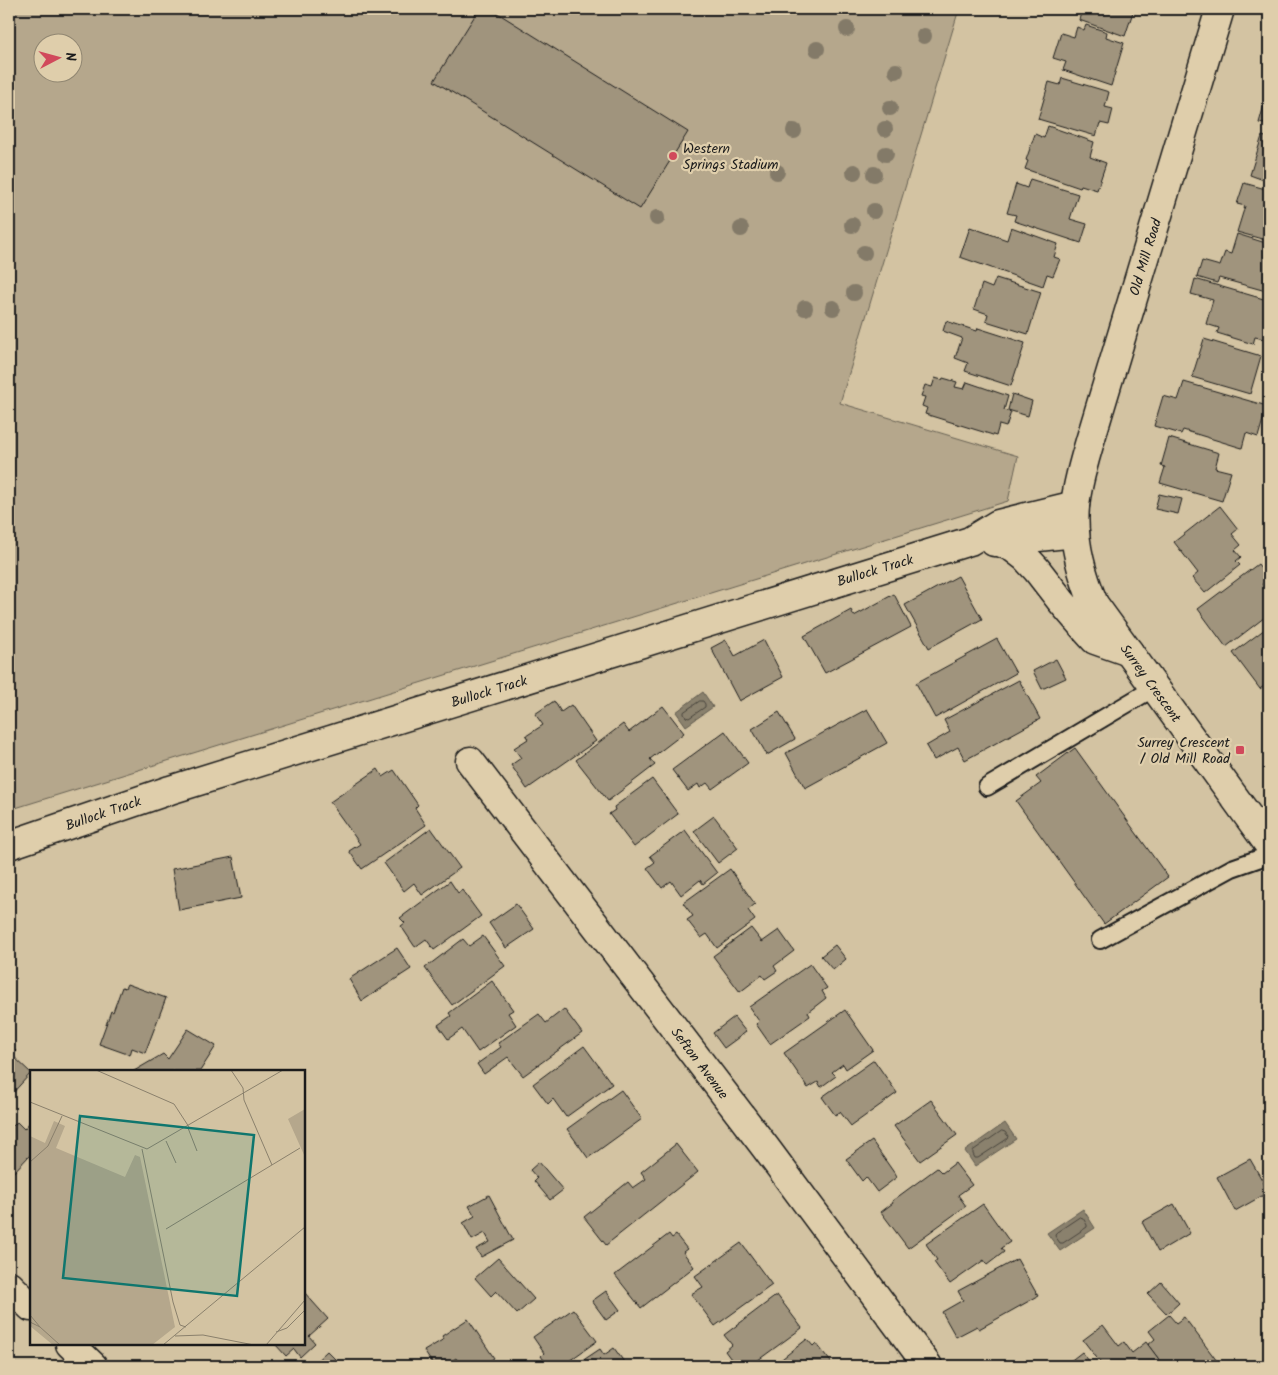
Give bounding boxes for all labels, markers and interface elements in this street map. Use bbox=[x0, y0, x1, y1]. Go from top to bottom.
north arrow bbox=[32, 32, 82, 82]
text: N bbox=[59, 51, 81, 62]
place label: Western Springs Stadium bbox=[683, 138, 778, 176]
marker: Western Springs Stadium bbox=[667, 150, 679, 162]
street label: Old Mill Road bbox=[1124, 215, 1168, 299]
street label: Bullock Track bbox=[834, 549, 917, 593]
street label: Surrey Crescent bbox=[1114, 640, 1187, 728]
street label: Bullock Track bbox=[448, 670, 531, 714]
place label: Surrey Crescent / Old Mill Road bbox=[1137, 732, 1231, 770]
marker: Surrey Crescent / Old Mill Road bbox=[1234, 744, 1246, 756]
street label: Bullock Track bbox=[63, 791, 145, 837]
street label: Sefton Avenue bbox=[665, 1023, 734, 1105]
inset map bbox=[30, 1070, 305, 1345]

